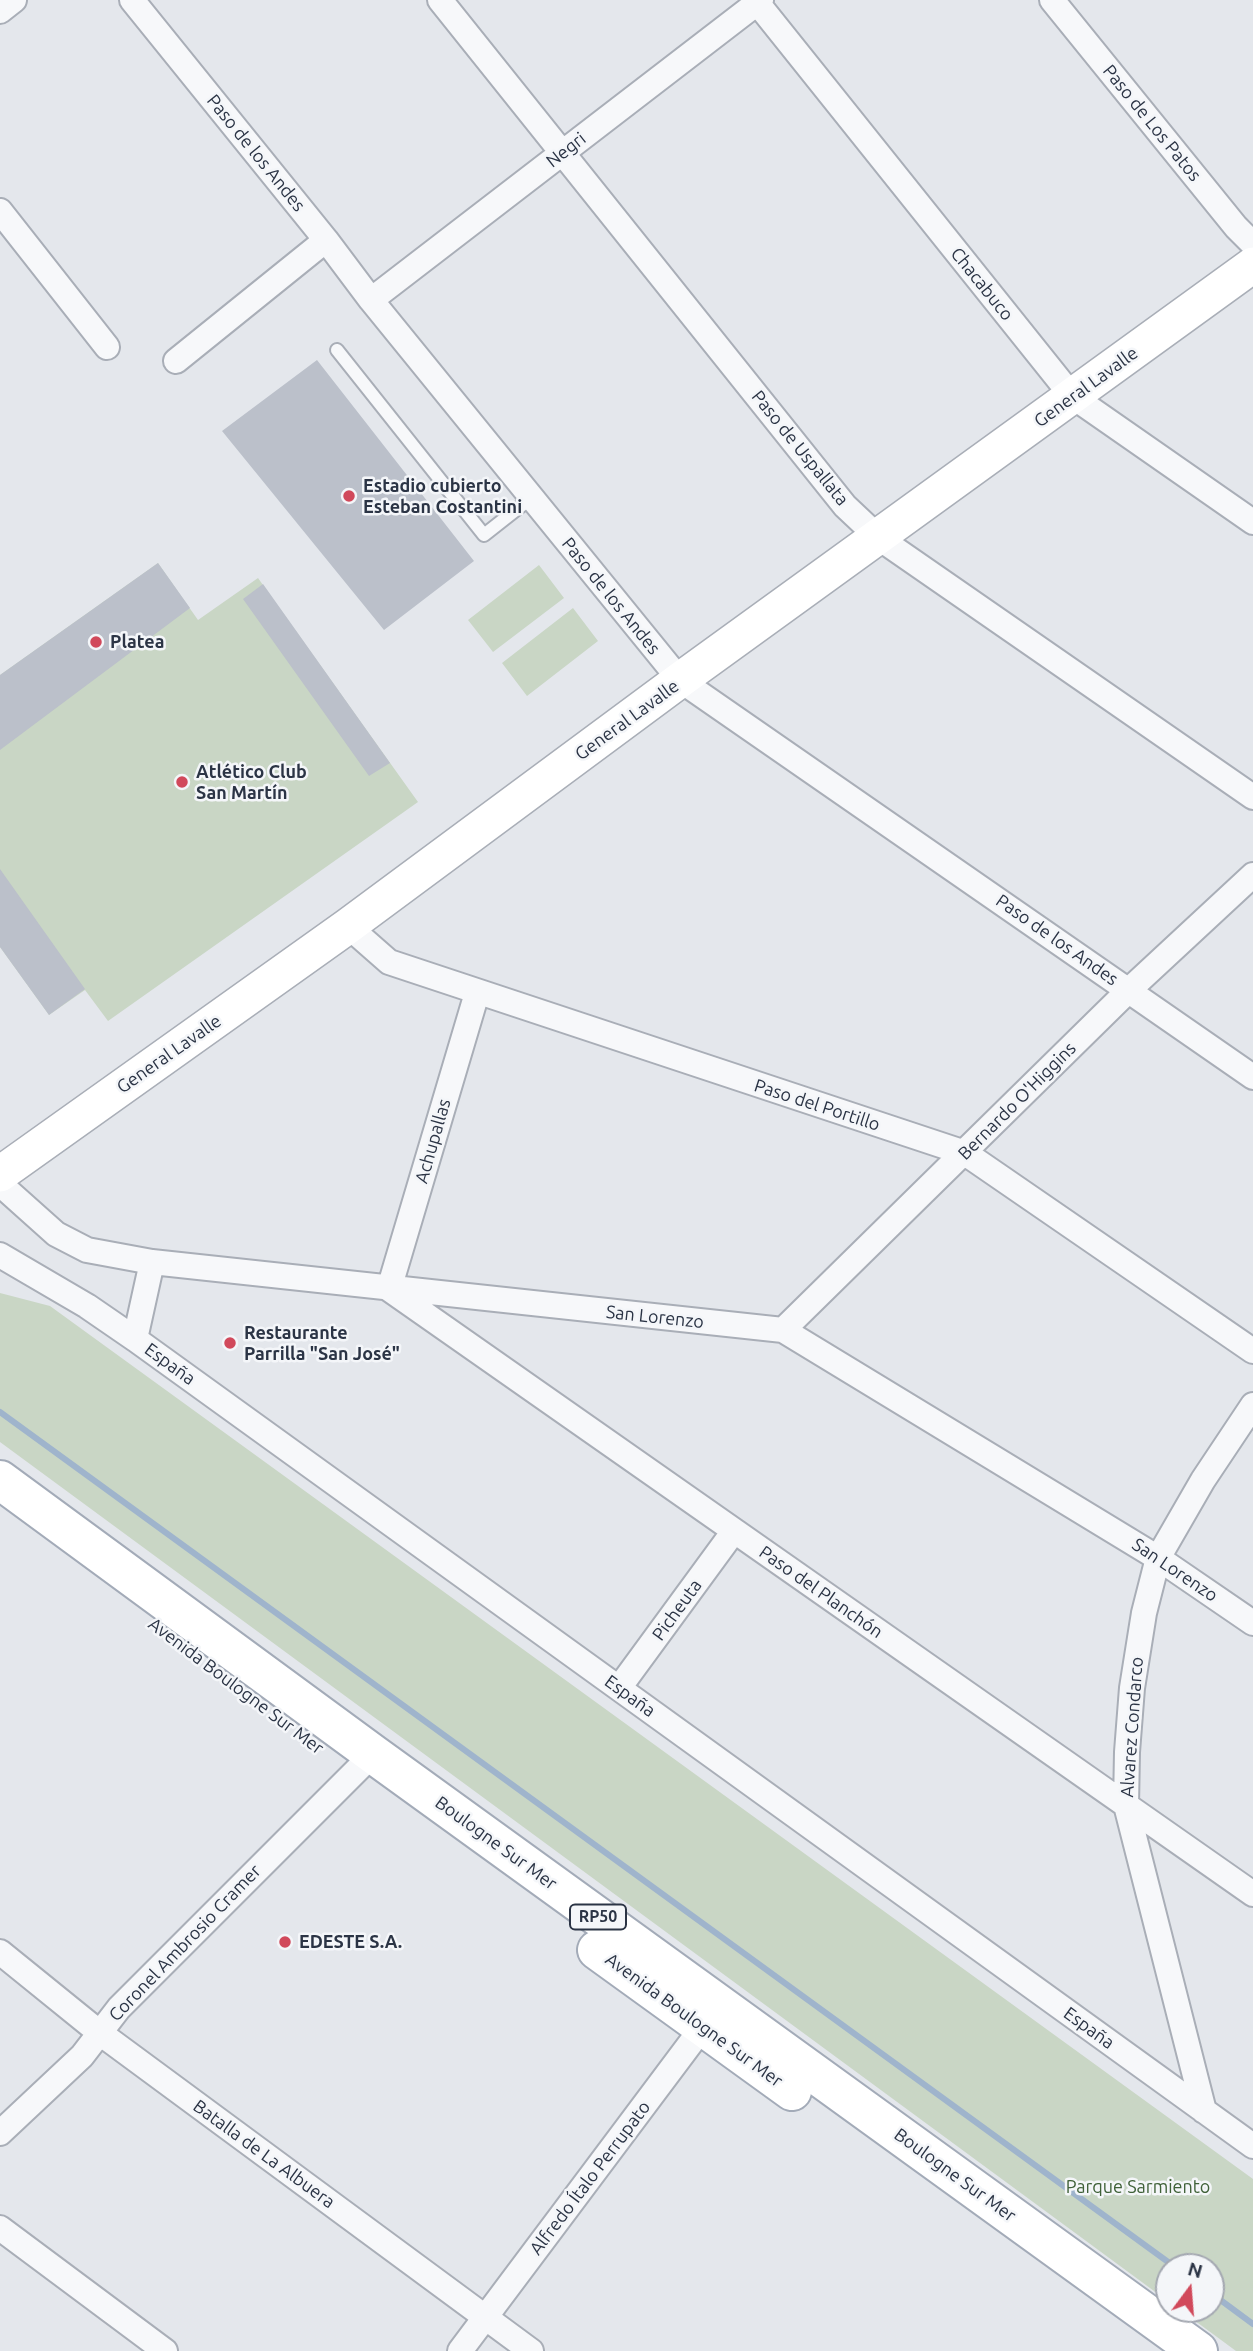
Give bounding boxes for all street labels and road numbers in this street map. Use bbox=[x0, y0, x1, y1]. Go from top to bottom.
street label: Paso de Los Patos bbox=[1098, 60, 1206, 186]
street label: Paso de los Andes bbox=[202, 90, 310, 216]
street label: Negri bbox=[542, 128, 590, 172]
street label: Chacabuco bbox=[946, 243, 1018, 325]
street label: General Lavalle bbox=[1030, 342, 1142, 432]
street label: Paso de Uspallata bbox=[747, 386, 853, 510]
street label: Paso de los Andes bbox=[557, 533, 665, 659]
street label: General Lavalle bbox=[571, 675, 683, 765]
street label: Paso de los Andes bbox=[992, 890, 1122, 990]
street label: General Lavalle bbox=[113, 1010, 225, 1098]
street label: Bernardo O'Higgins bbox=[954, 1038, 1080, 1164]
street label: Paso del Portillo bbox=[751, 1074, 883, 1136]
street label: Achupallas bbox=[411, 1096, 455, 1186]
street label: San Lorenzo bbox=[605, 1301, 705, 1333]
street label: España bbox=[141, 1338, 199, 1390]
street label: San Lorenzo bbox=[1128, 1534, 1222, 1606]
street label: Paso del Planchón bbox=[755, 1541, 887, 1643]
street label: Picheuta bbox=[648, 1575, 706, 1645]
street label: Avenida Boulogne Sur Mer bbox=[144, 1613, 328, 1759]
street label: Alvarez Condarco bbox=[1116, 1656, 1148, 1798]
street label: España bbox=[601, 1670, 659, 1722]
street label: Boulogne Sur Mer bbox=[431, 1792, 561, 1894]
street label: Coronel Ambrosio Cramer bbox=[105, 1860, 265, 2026]
road number: RP50 bbox=[570, 1904, 626, 1929]
street label: Avenida Boulogne Sur Mer bbox=[601, 1948, 787, 2092]
street label: España bbox=[1060, 2002, 1118, 2054]
street label: Batalla de La Albuera bbox=[189, 2095, 339, 2213]
street label: Alfredo Ítalo Perrupato bbox=[525, 2097, 655, 2259]
street label: Boulogne Sur Mer bbox=[890, 2124, 1020, 2226]

